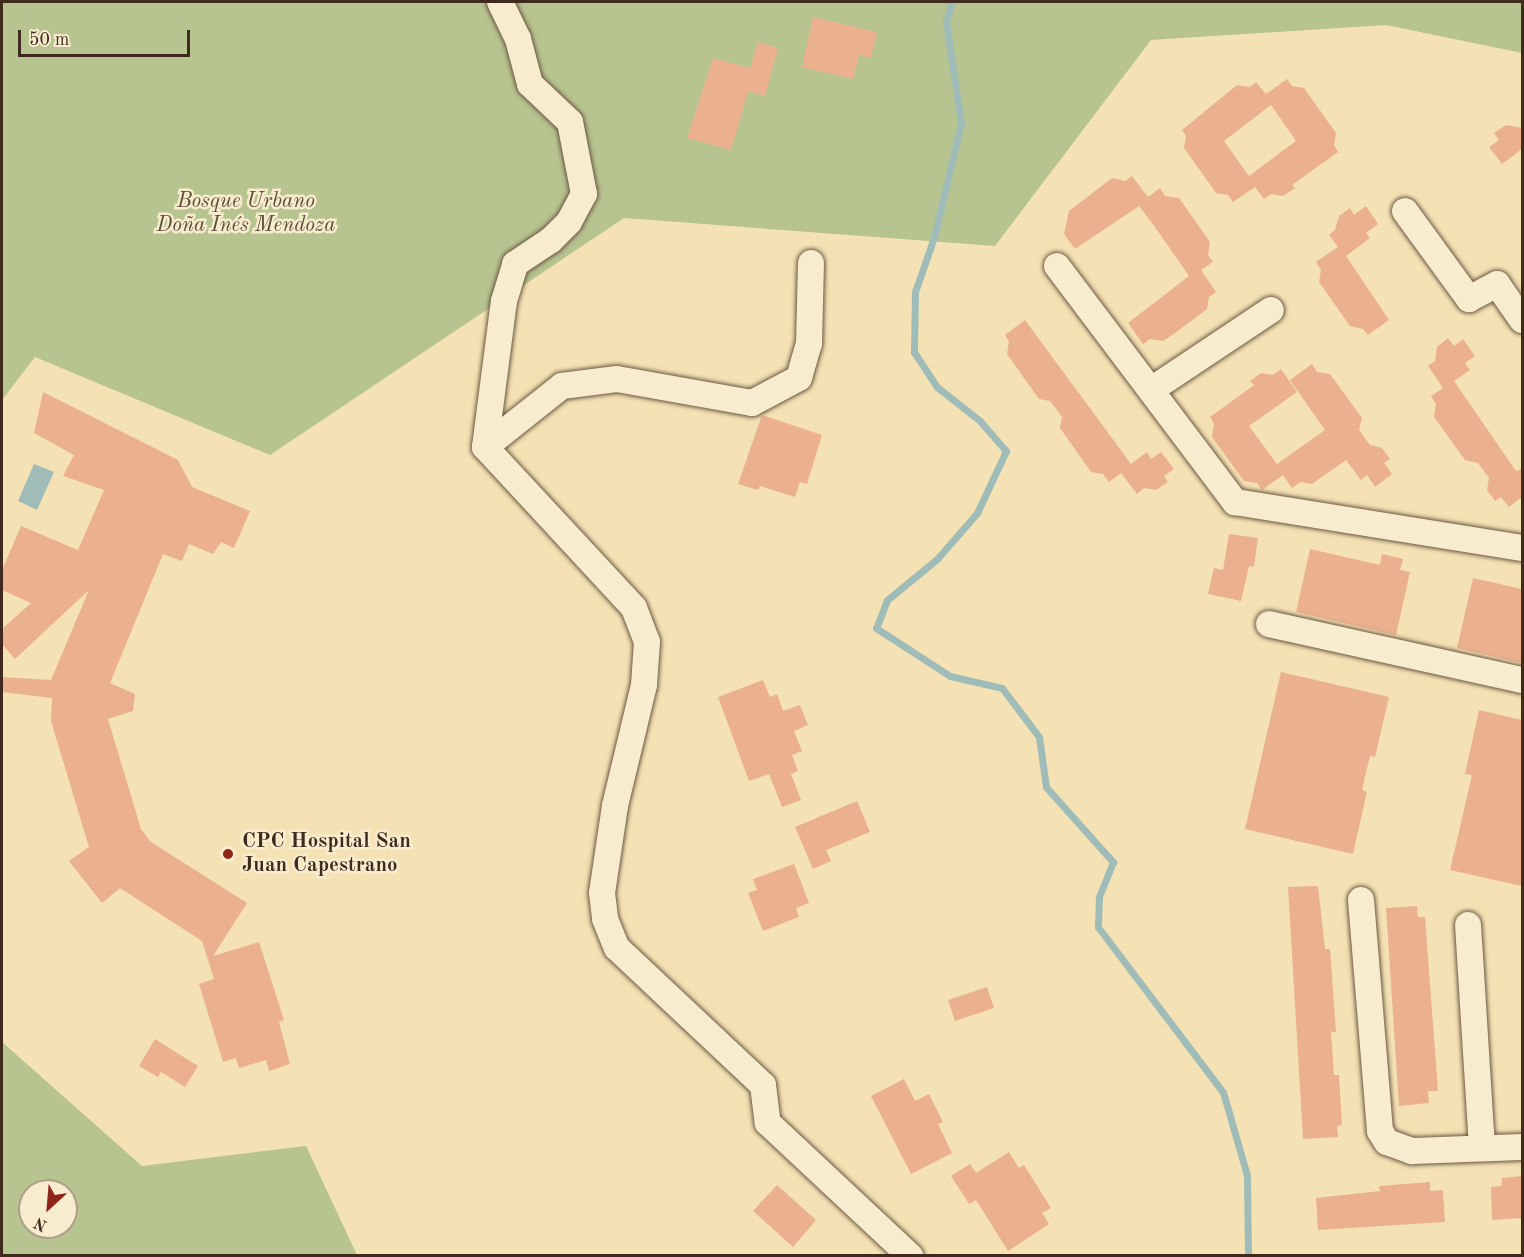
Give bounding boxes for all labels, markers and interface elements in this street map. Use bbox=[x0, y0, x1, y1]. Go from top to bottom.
scale bar bbox=[21, 18, 194, 56]
text: 50 m bbox=[29, 31, 69, 49]
park label: Bosque Urbano Doña Inés Mendoza bbox=[156, 189, 336, 239]
place label: CPC Hospital San Juan Capestrano bbox=[242, 829, 411, 879]
marker: CPC Hospital San Juan Capestrano bbox=[219, 845, 237, 863]
north arrow bbox=[18, 1179, 78, 1239]
text: N bbox=[32, 1214, 50, 1233]

